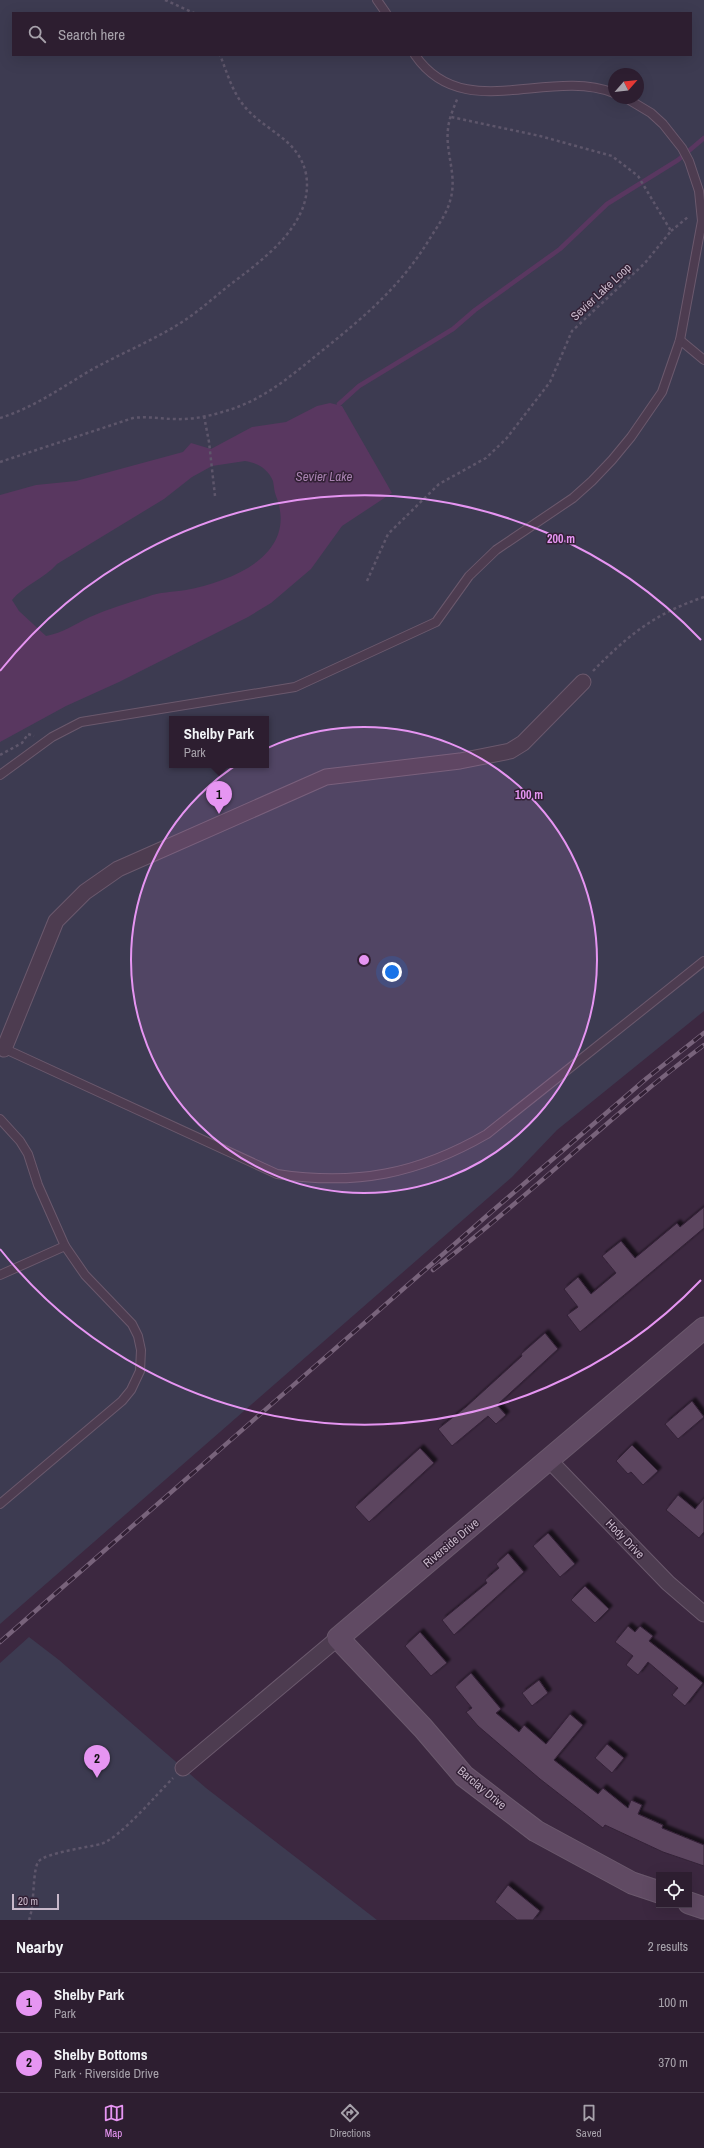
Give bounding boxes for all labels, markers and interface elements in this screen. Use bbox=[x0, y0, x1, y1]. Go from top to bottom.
search box bbox=[12, 12, 692, 56]
icon: search bbox=[26, 23, 48, 45]
text: Search here bbox=[58, 24, 125, 45]
north arrow bbox=[608, 68, 644, 104]
street label: Sevier Lake Loop bbox=[567, 260, 635, 324]
water label: Sevier Lake bbox=[296, 468, 353, 485]
text: 200 m bbox=[547, 531, 575, 547]
popup bbox=[169, 716, 269, 768]
text: Shelby Park bbox=[184, 723, 254, 744]
text: Park bbox=[184, 744, 206, 761]
pin: 1 bbox=[206, 781, 232, 814]
text: 100 m bbox=[515, 787, 543, 803]
centre of rings bbox=[357, 953, 371, 967]
your location bbox=[382, 962, 402, 982]
street label: Riverside Drive bbox=[420, 1515, 482, 1571]
street label: Hody Drive bbox=[602, 1516, 648, 1562]
pin: 2 bbox=[84, 1745, 110, 1778]
street label: Barclay Drive bbox=[454, 1763, 510, 1813]
map controls bbox=[656, 1872, 692, 1908]
button: locate bbox=[656, 1872, 692, 1908]
scale bar bbox=[12, 1892, 59, 1911]
text: 20 m bbox=[18, 1894, 38, 1908]
text: Nearby bbox=[16, 1935, 63, 1958]
text: 2 results bbox=[648, 1938, 688, 1955]
text: Shelby Park bbox=[54, 1984, 124, 2005]
text: 1 bbox=[26, 1994, 32, 2011]
text: 100 m bbox=[658, 1994, 688, 2011]
text: Park bbox=[54, 2005, 76, 2022]
text: Shelby Bottoms bbox=[54, 2044, 148, 2065]
text: 2 bbox=[26, 2054, 32, 2071]
text: 370 m bbox=[658, 2054, 688, 2071]
text: Park · Riverside Drive bbox=[54, 2065, 159, 2082]
tab: Map bbox=[103, 2102, 125, 2140]
tab: Directions bbox=[330, 2102, 371, 2140]
tab: Saved bbox=[576, 2102, 601, 2140]

